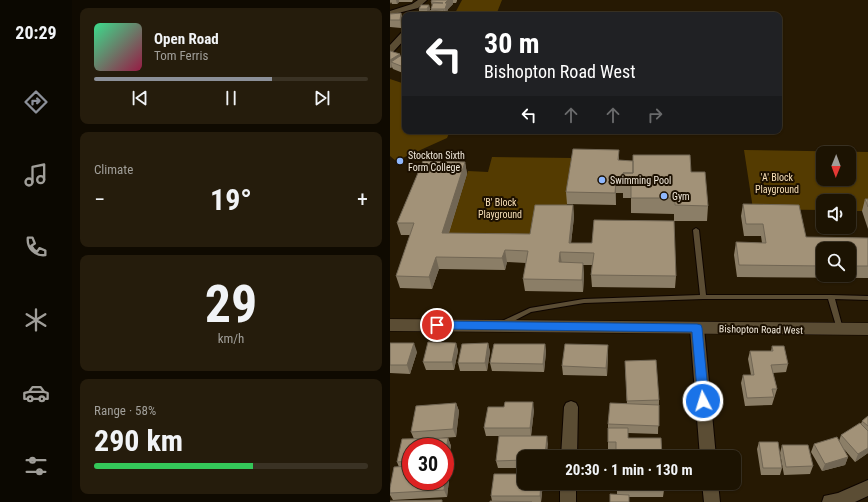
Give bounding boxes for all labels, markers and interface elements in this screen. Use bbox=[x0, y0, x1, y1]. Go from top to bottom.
text: 20:29 bbox=[15, 22, 57, 43]
text: 30 m bbox=[484, 27, 540, 60]
icon: left bbox=[418, 28, 470, 80]
text: Open Road bbox=[154, 30, 219, 48]
text: Tom Ferris bbox=[154, 48, 208, 63]
text: Bishopton Road West bbox=[484, 61, 636, 82]
icon: previous bbox=[129, 87, 151, 109]
icon: pause bbox=[220, 87, 242, 109]
icon: next bbox=[311, 87, 333, 109]
icon: directions bbox=[22, 88, 50, 116]
icon: left bbox=[518, 104, 540, 126]
icon: ahead bbox=[560, 104, 582, 126]
icon: ahead bbox=[602, 104, 624, 126]
icon: right bbox=[644, 104, 666, 126]
north arrow bbox=[816, 146, 856, 186]
map controls bbox=[816, 146, 856, 282]
place label: Stockton Sixth Form College bbox=[408, 150, 465, 173]
marker: Stockton Sixth Form College bbox=[395, 156, 405, 166]
icon: music bbox=[22, 161, 50, 189]
text: Climate bbox=[94, 162, 133, 177]
park label: 'A' Block Playground bbox=[755, 172, 799, 195]
marker: Swimming Pool bbox=[597, 175, 607, 185]
place label: Swimming Pool bbox=[610, 175, 671, 186]
text: 19° bbox=[210, 182, 252, 217]
text: − bbox=[94, 187, 105, 212]
text: + bbox=[357, 187, 368, 212]
marker: Gym bbox=[659, 191, 669, 201]
place label: Gym bbox=[672, 191, 690, 202]
button: sound bbox=[816, 194, 856, 234]
park label: 'B' Block Playground bbox=[478, 197, 522, 220]
icon: phone bbox=[22, 233, 50, 261]
button: search bbox=[816, 242, 856, 282]
text: 29 bbox=[205, 274, 257, 335]
icon: climate bbox=[22, 306, 50, 334]
pin bbox=[420, 308, 454, 342]
icon: arrive bbox=[426, 314, 448, 336]
street label: Bishopton Road West bbox=[719, 323, 803, 336]
text: km/h bbox=[218, 331, 244, 346]
icon: car bbox=[22, 379, 50, 407]
position arrow bbox=[682, 380, 724, 422]
text: Range · 58% bbox=[94, 403, 156, 418]
text: 290 km bbox=[94, 423, 183, 458]
speed limit sign: 30 bbox=[402, 438, 454, 490]
icon: filters bbox=[22, 452, 50, 480]
text: 20:30 · 1 min · 130 m bbox=[565, 461, 693, 479]

